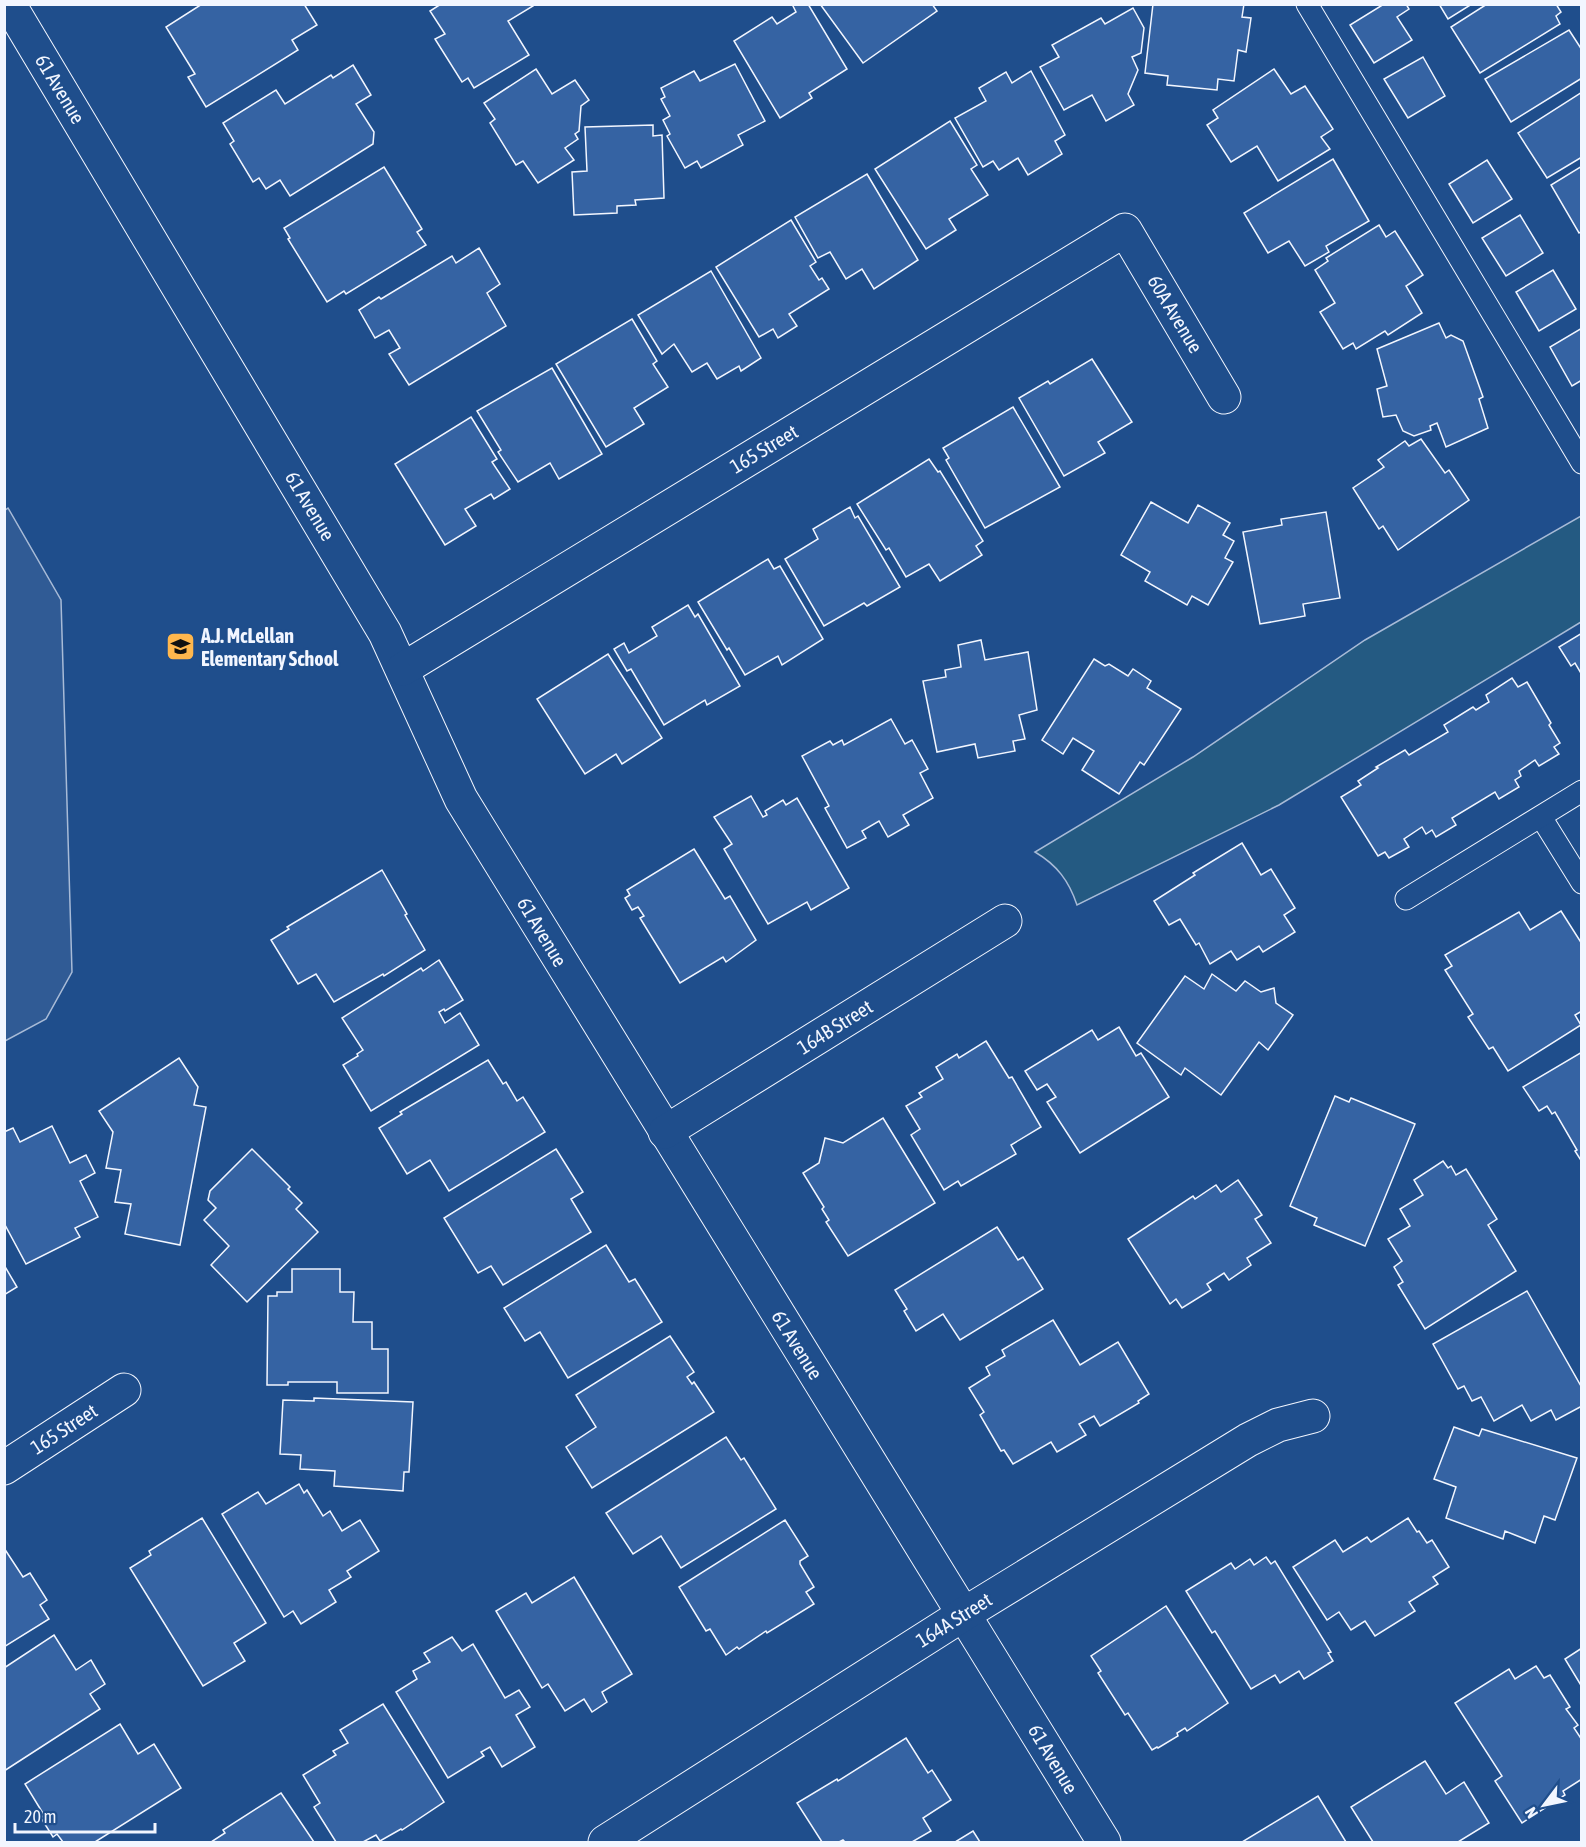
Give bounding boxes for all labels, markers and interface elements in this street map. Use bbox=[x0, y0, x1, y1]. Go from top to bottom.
street label: 61 Avenue bbox=[31, 50, 90, 128]
street label: 60A Avenue bbox=[1143, 271, 1208, 357]
street label: 165 Street bbox=[726, 419, 802, 478]
street label: 61 Avenue bbox=[281, 467, 340, 545]
place label: A.J. McLellan Elementary School bbox=[200, 624, 339, 670]
school or university icon: A.J. McLellan Elementary School bbox=[164, 631, 196, 663]
street label: 61 Avenue bbox=[513, 893, 572, 971]
street label: 164B Street bbox=[793, 994, 877, 1059]
street label: 61 Avenue bbox=[767, 1306, 828, 1383]
street label: 165 Street bbox=[26, 1398, 102, 1459]
street label: 164A Street bbox=[912, 1587, 996, 1652]
street label: 61 Avenue bbox=[1024, 1720, 1083, 1798]
north arrow bbox=[1514, 1775, 1574, 1835]
scale bar bbox=[15, 1796, 154, 1834]
text: N bbox=[1521, 1804, 1541, 1822]
text: 20 m bbox=[24, 1806, 56, 1827]

